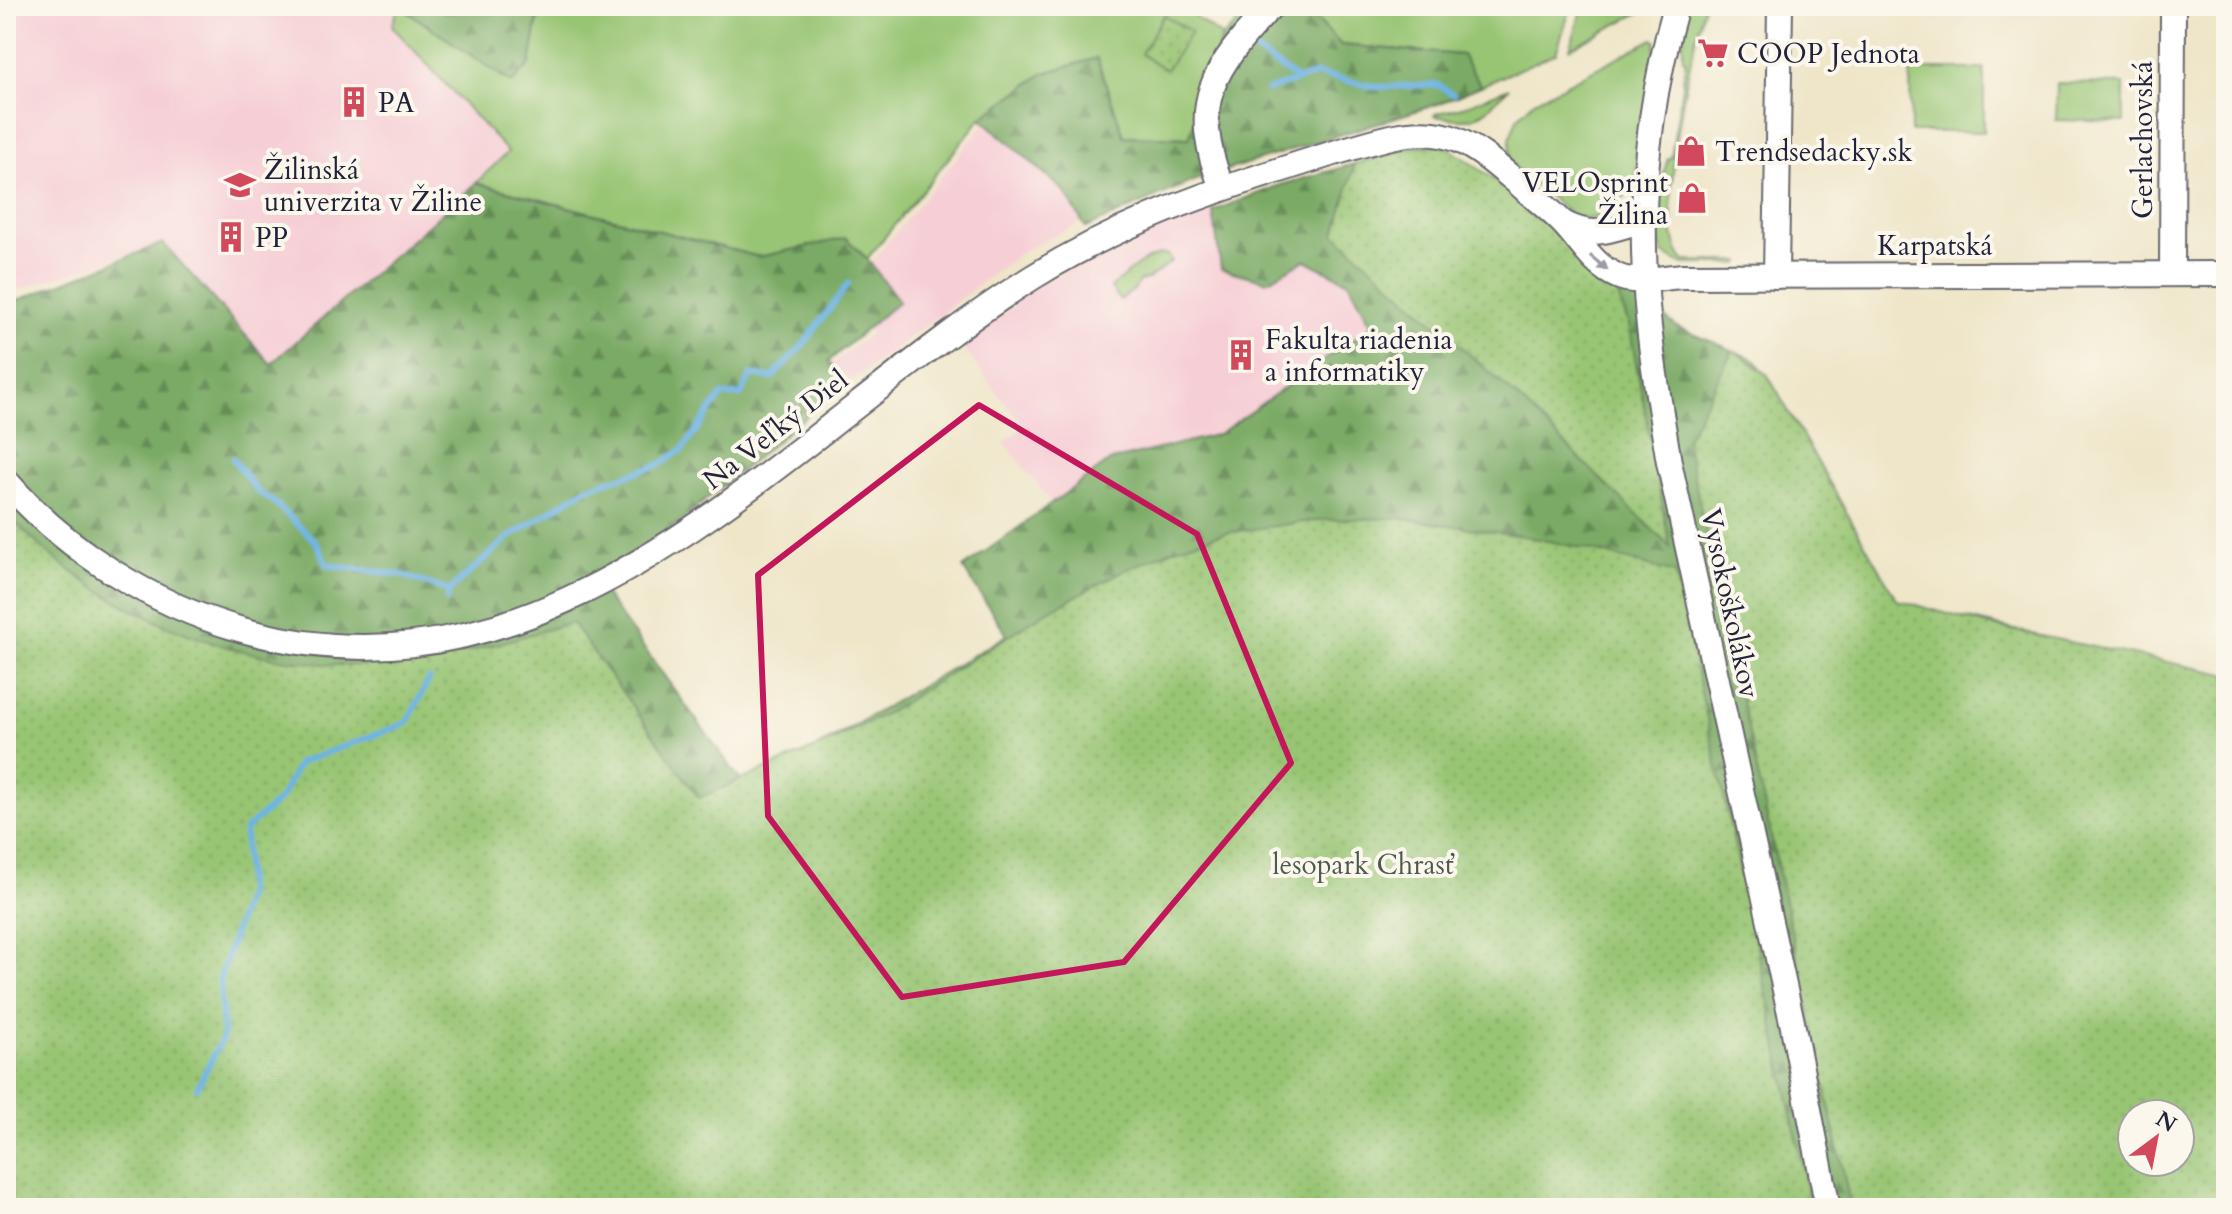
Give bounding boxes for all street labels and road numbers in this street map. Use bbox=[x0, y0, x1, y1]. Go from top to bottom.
street label: Gerlachovská bbox=[2124, 61, 2162, 219]
street label: Karpatská bbox=[1877, 227, 1993, 265]
street label: Na Veľký Diel bbox=[695, 361, 856, 499]
street label: Vysokoškolákov bbox=[1691, 505, 1769, 702]

